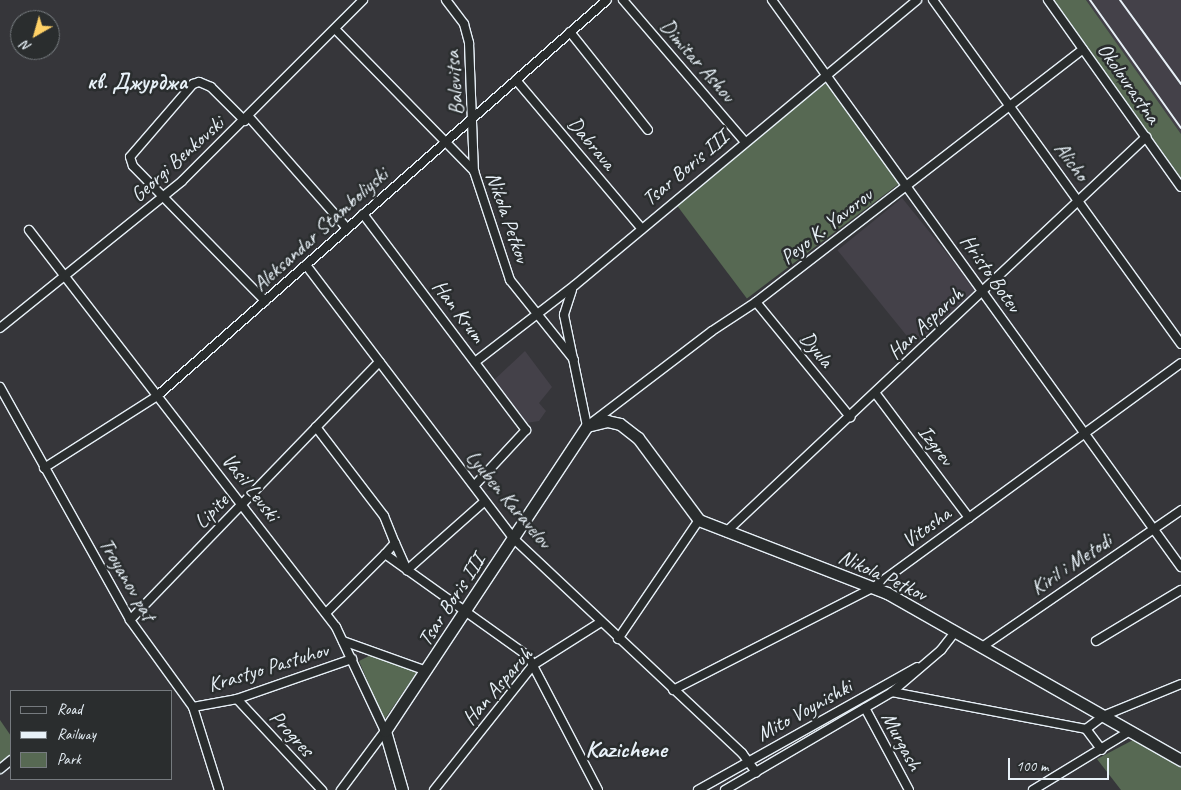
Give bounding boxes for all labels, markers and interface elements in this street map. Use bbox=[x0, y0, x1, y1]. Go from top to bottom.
north arrow bbox=[10, 10, 60, 60]
street label: Dimitar Ashov bbox=[655, 13, 741, 107]
text: N bbox=[17, 37, 35, 56]
street label: Okolovrastna bbox=[1092, 38, 1166, 128]
street label: Balevitsa bbox=[439, 50, 469, 116]
district label: кв. Джурджа bbox=[87, 70, 187, 96]
street label: Georgi Benkovski bbox=[125, 111, 229, 207]
street label: Dabrava bbox=[562, 111, 622, 175]
street label: Tsar Boris III bbox=[637, 125, 733, 211]
street label: Alicho bbox=[1049, 136, 1095, 186]
street label: Aleksandar Stamboliyski bbox=[247, 162, 393, 296]
street label: Nikola Petkov bbox=[481, 168, 535, 266]
street label: Peyo K. Yavorov bbox=[775, 182, 877, 270]
street label: Hristo Botev bbox=[955, 229, 1027, 317]
street label: Han Krum bbox=[427, 274, 491, 348]
street label: Han Asparuh bbox=[882, 281, 968, 365]
street label: Dyula bbox=[795, 326, 839, 372]
street label: Izgrev bbox=[913, 420, 959, 470]
street label: Lyuben Karavelov bbox=[461, 445, 557, 553]
street label: Vasil Levski bbox=[217, 448, 285, 526]
street label: Lipite bbox=[188, 488, 234, 534]
street label: Vitosha bbox=[897, 501, 955, 553]
street label: Kiril i Metodi bbox=[1026, 528, 1116, 600]
street label: Troyanov pat bbox=[94, 533, 162, 625]
street label: Nikola Petkov bbox=[835, 544, 931, 606]
street label: Tsar Boris III bbox=[412, 549, 490, 651]
street label: Krastyo Pastuhov bbox=[205, 637, 331, 697]
street label: Han Asparuh bbox=[456, 642, 538, 730]
street label: Mito Voynishki bbox=[752, 674, 856, 746]
legend bbox=[10, 690, 172, 780]
text: Road bbox=[57, 700, 82, 719]
street label: Progres bbox=[264, 705, 320, 761]
street label: Murgash bbox=[876, 707, 928, 775]
text: Railway bbox=[57, 725, 96, 744]
district label: Kazichene bbox=[586, 736, 666, 764]
scale bar bbox=[1011, 748, 1112, 780]
text: Park bbox=[57, 750, 81, 769]
text: 100 m bbox=[1016, 757, 1048, 776]

